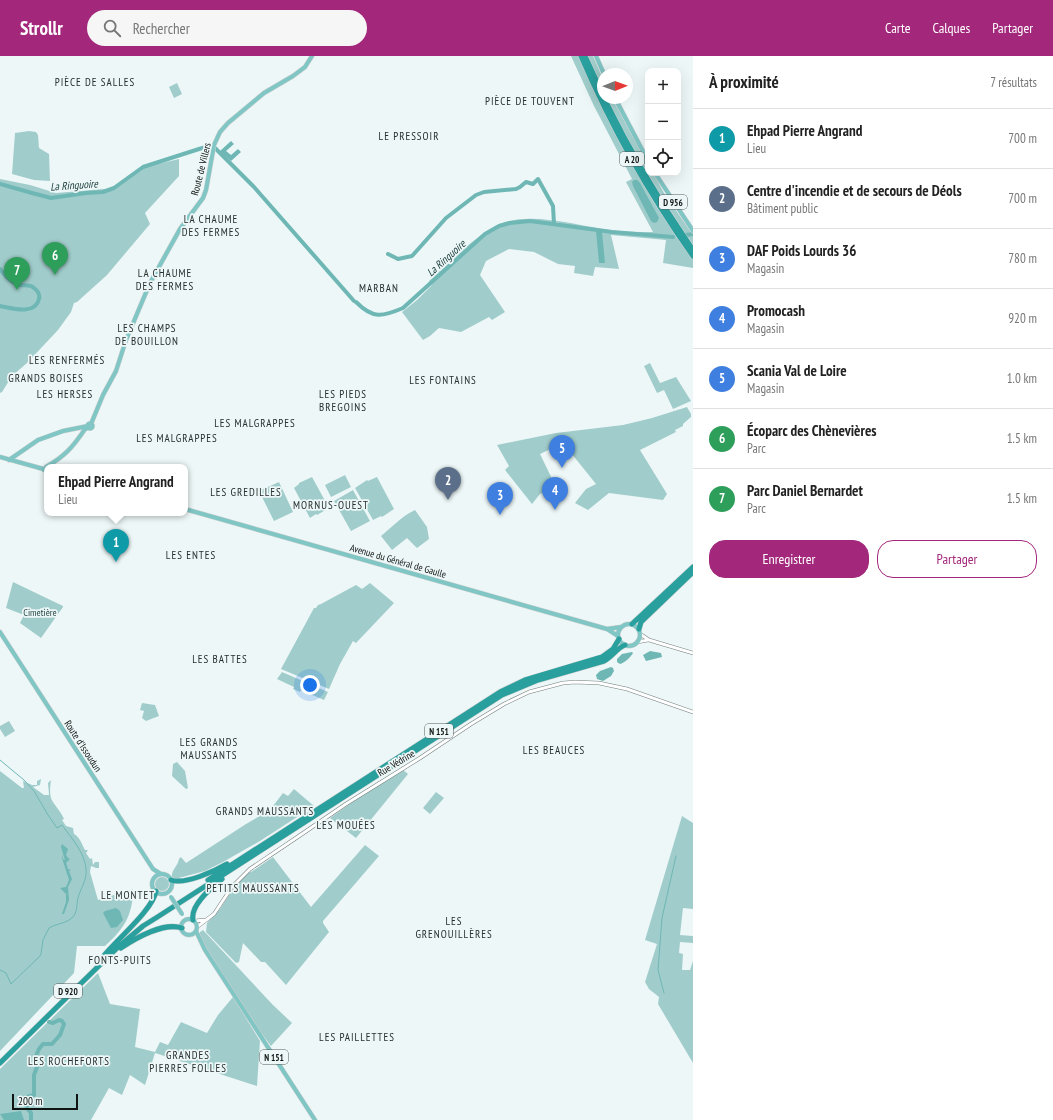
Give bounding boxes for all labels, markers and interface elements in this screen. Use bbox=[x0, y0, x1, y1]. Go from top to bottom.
search box bbox=[87, 10, 367, 46]
text: Strollr bbox=[20, 16, 63, 40]
icon: search bbox=[101, 17, 123, 39]
text: Rechercher bbox=[133, 19, 190, 38]
text: Carte bbox=[885, 19, 910, 37]
text: Calques bbox=[932, 19, 970, 37]
text: Partager bbox=[992, 19, 1033, 37]
north arrow bbox=[597, 68, 633, 104]
map controls bbox=[645, 68, 681, 176]
button: + bbox=[645, 68, 681, 104]
text: À proximité bbox=[709, 71, 779, 93]
text: 7 résultats bbox=[990, 74, 1037, 91]
district label: PIÈCE DE SALLES bbox=[55, 75, 135, 89]
district label: PIÈCE DE TOUVENT bbox=[485, 94, 575, 108]
button: − bbox=[645, 104, 681, 140]
text: Ehpad Pierre Angrand bbox=[747, 121, 862, 140]
district label: LE PRESSOIR bbox=[379, 129, 439, 143]
text: 1 bbox=[719, 130, 725, 147]
text: 700 m bbox=[1008, 130, 1037, 147]
button: locate bbox=[645, 140, 681, 176]
text: Lieu bbox=[747, 140, 766, 157]
street label: Route de Villers bbox=[188, 141, 214, 197]
road number: A 20 bbox=[620, 152, 644, 166]
water label: La Ringuoire bbox=[50, 176, 100, 194]
text: Centre d'incendie et de secours de Déols bbox=[747, 181, 962, 200]
text: 2 bbox=[719, 190, 725, 207]
text: 700 m bbox=[1008, 190, 1037, 207]
road number: D 956 bbox=[659, 195, 687, 209]
text: Bâtiment public bbox=[747, 200, 818, 217]
district label: LA CHAUME DES FERMES bbox=[182, 212, 240, 239]
water label: La Ringuoire bbox=[424, 236, 470, 279]
text: DAF Poids Lourds 36 bbox=[747, 241, 856, 260]
pin: 6 bbox=[42, 242, 68, 275]
text: 3 bbox=[719, 250, 725, 267]
text: 780 m bbox=[1008, 250, 1037, 267]
pin: 7 bbox=[4, 257, 30, 290]
text: Magasin bbox=[747, 260, 784, 277]
district label: LA CHAUME DES FERMES bbox=[136, 266, 194, 293]
district label: MARBAN bbox=[359, 281, 399, 295]
text: Promocash bbox=[747, 301, 805, 320]
text: 4 bbox=[719, 310, 725, 327]
text: 920 m bbox=[1008, 310, 1037, 327]
text: Magasin bbox=[747, 320, 784, 337]
district label: LES CHAMPS DE BOUILLON bbox=[115, 321, 179, 348]
district label: LES RENFERMÉS bbox=[29, 353, 105, 367]
text: Scania Val de Loire bbox=[747, 361, 847, 380]
text: 5 bbox=[719, 370, 725, 387]
text: 1.0 km bbox=[1007, 370, 1037, 387]
district label: GRANDS BOISES bbox=[8, 371, 84, 385]
district label: LES FONTAINS bbox=[409, 373, 477, 387]
text: Magasin bbox=[747, 380, 784, 397]
district label: LES HERSES bbox=[37, 387, 93, 401]
district label: LES PIEDS BREGOINS bbox=[319, 387, 367, 414]
district label: LES MALGRAPPES bbox=[214, 416, 296, 430]
text: Écoparc des Chènevières bbox=[747, 421, 877, 440]
text: 6 bbox=[719, 430, 725, 447]
text: 1.5 km bbox=[1007, 430, 1037, 447]
district label: LES MALGRAPPES bbox=[136, 431, 218, 445]
pin: 5 bbox=[549, 435, 575, 468]
text: Parc bbox=[747, 440, 766, 457]
popup bbox=[44, 464, 188, 516]
pin: 2 bbox=[435, 467, 461, 500]
text: Ehpad Pierre Angrand bbox=[58, 472, 174, 491]
pin: 4 bbox=[542, 477, 568, 510]
text: Parc Daniel Bernardet bbox=[747, 481, 863, 500]
pin: 3 bbox=[487, 482, 513, 515]
district label: LES GREDILLES bbox=[210, 485, 282, 499]
text: 7 bbox=[719, 490, 725, 507]
text: 1.5 km bbox=[1007, 490, 1037, 507]
text: Lieu bbox=[58, 491, 78, 508]
district label: MORNUS-OUEST bbox=[293, 498, 369, 512]
text: Parc bbox=[747, 500, 766, 517]
pin: 1 bbox=[103, 529, 129, 562]
button: Enregistrer bbox=[709, 540, 869, 578]
button: Partager bbox=[877, 540, 1037, 578]
street label: Avenue du Général de Gaulle bbox=[348, 541, 448, 581]
district label: LES ENTES bbox=[166, 548, 216, 562]
park label: Cimetière bbox=[23, 606, 57, 619]
district label: LES BATTES bbox=[192, 652, 248, 666]
your location bbox=[300, 675, 320, 695]
street label: Route d'Issoudun bbox=[61, 718, 105, 774]
road number: N 151 bbox=[425, 724, 453, 738]
district label: LES GRANDS MAUSSANTS bbox=[180, 735, 238, 762]
district label: LES BEAUCES bbox=[523, 743, 585, 757]
street label: Rue Védrine bbox=[375, 747, 417, 779]
district label: GRANDS MAUSSANTS bbox=[216, 804, 314, 818]
district label: LES MOUÉES bbox=[316, 818, 376, 832]
district label: PETITS MAUSSANTS bbox=[206, 881, 300, 895]
district label: LE MONTET bbox=[101, 888, 155, 902]
district label: LES GRENOUILLÈRES bbox=[415, 914, 493, 941]
district label: FONTS-PUITS bbox=[88, 953, 152, 967]
road number: D 920 bbox=[54, 984, 82, 998]
district label: LES PAILLETTES bbox=[319, 1030, 395, 1044]
district label: GRANDES PIERRES FOLLES bbox=[149, 1048, 227, 1075]
road number: N 151 bbox=[260, 1050, 288, 1064]
district label: LES ROCHEFORTS bbox=[28, 1054, 110, 1068]
scale bar bbox=[12, 1092, 78, 1111]
text: 200 m bbox=[18, 1094, 42, 1108]

